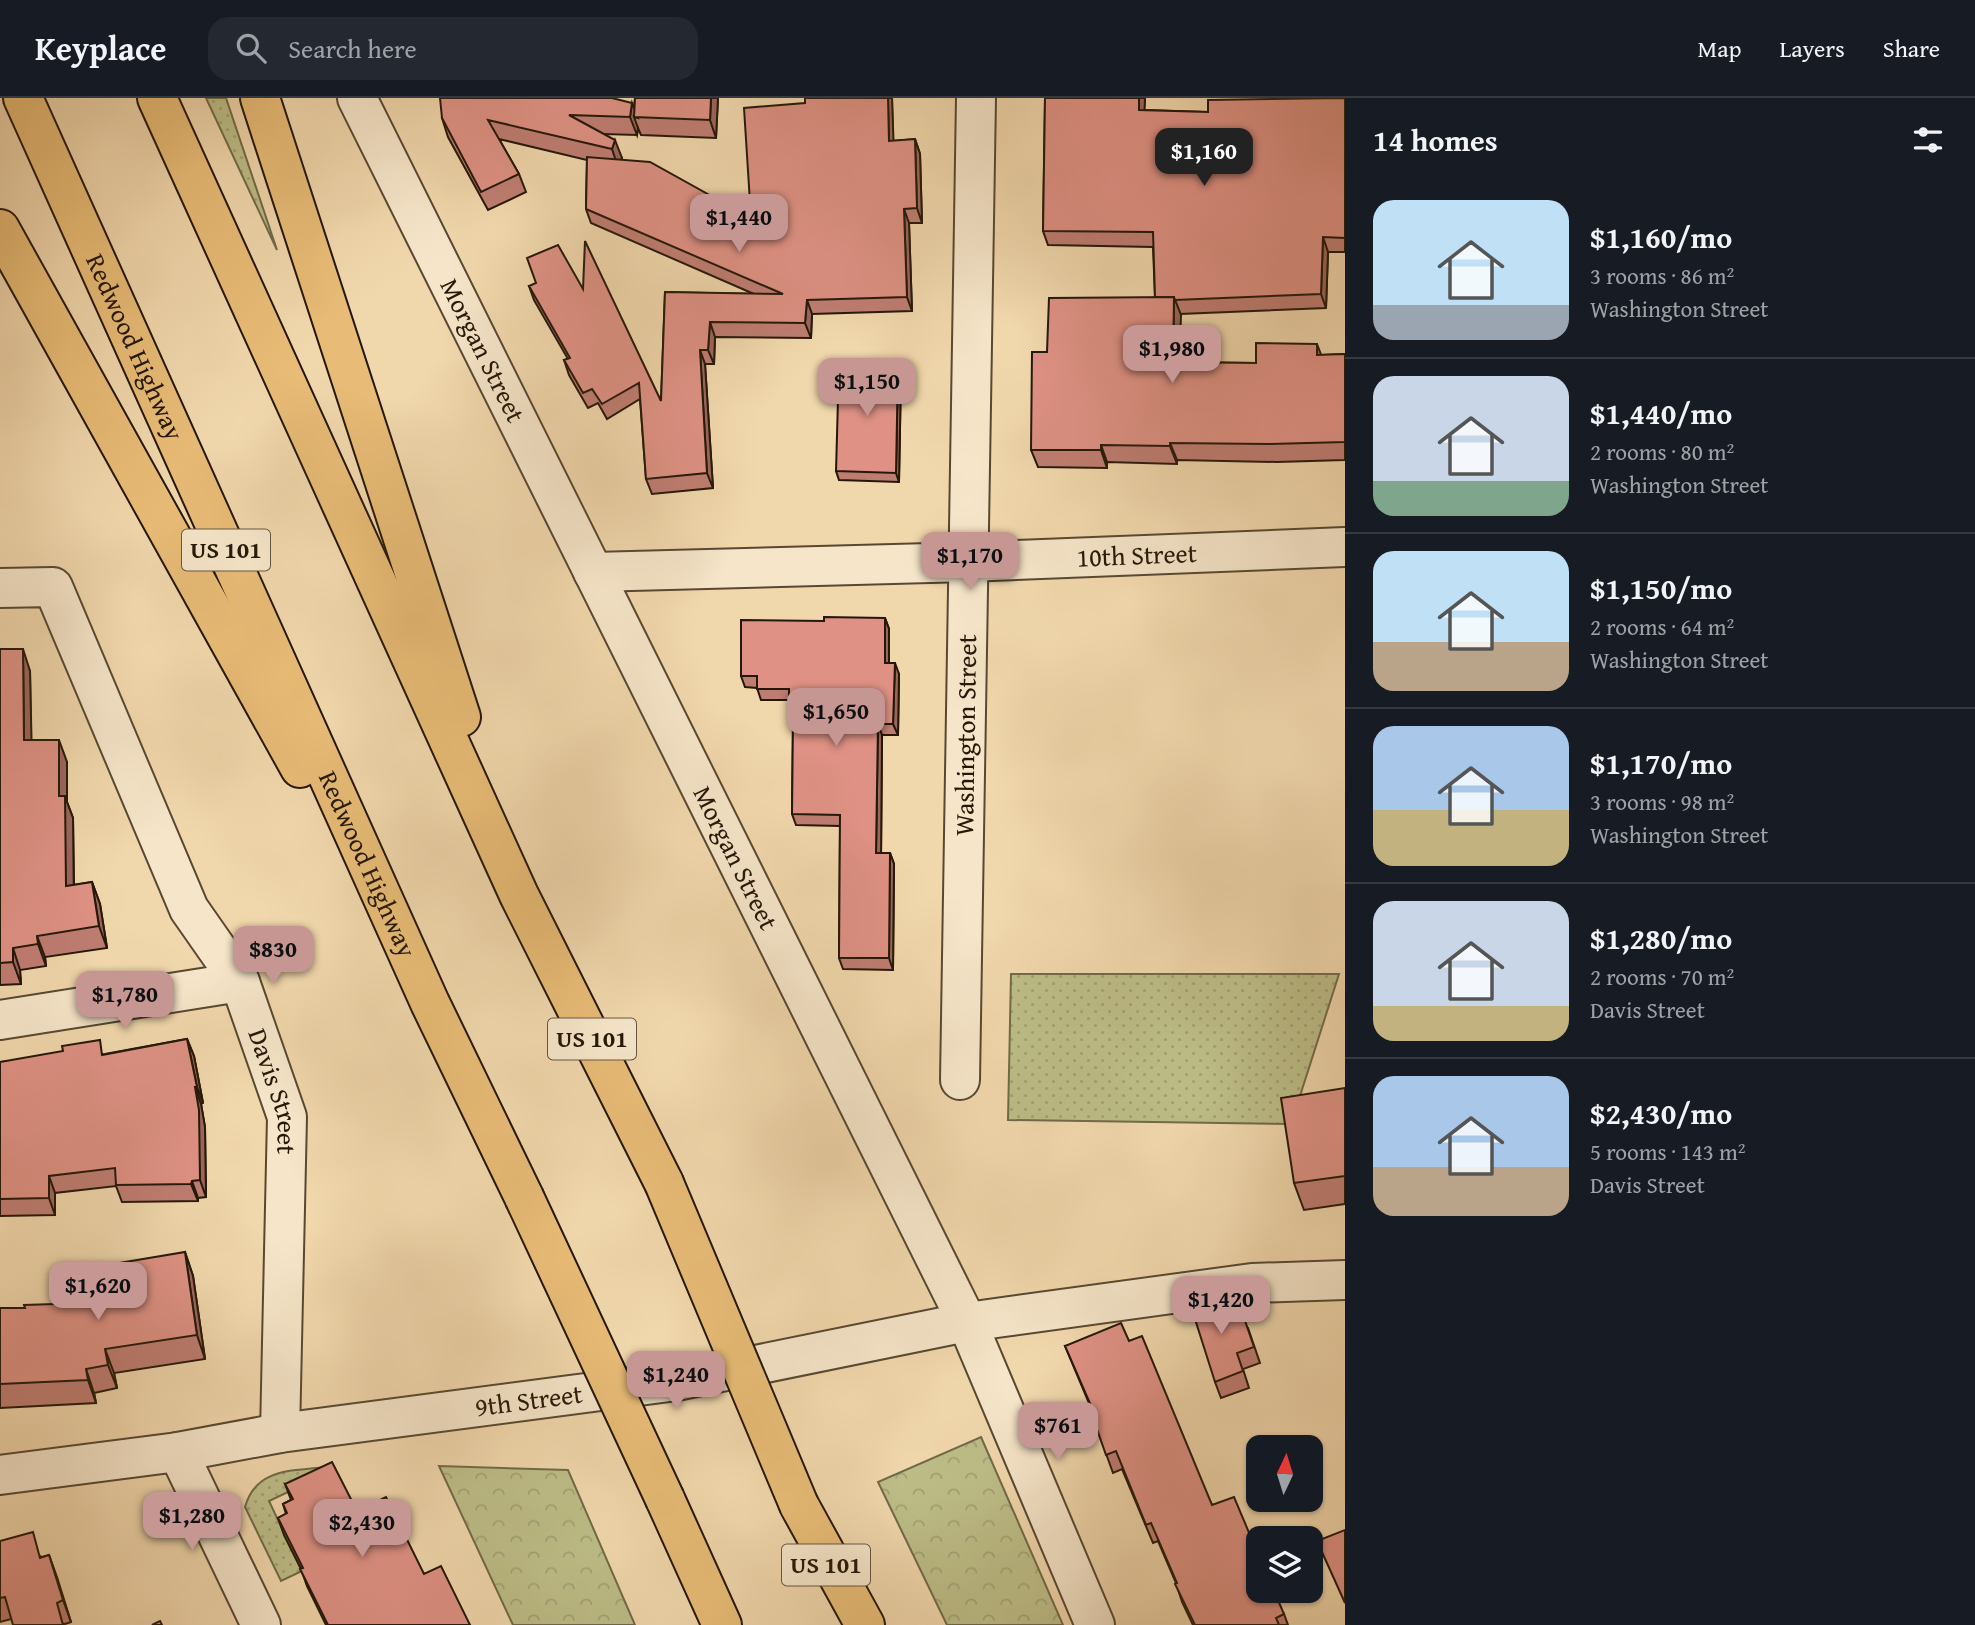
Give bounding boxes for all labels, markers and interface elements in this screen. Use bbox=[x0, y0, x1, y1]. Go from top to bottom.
search box bbox=[208, 17, 698, 80]
text: Keyplace bbox=[35, 24, 166, 72]
icon: search bbox=[232, 29, 270, 67]
text: Search here bbox=[288, 29, 417, 68]
text: Map bbox=[1698, 31, 1741, 66]
text: Layers bbox=[1779, 31, 1845, 66]
text: Share bbox=[1883, 31, 1940, 66]
text: 14 homes bbox=[1373, 118, 1498, 162]
icon: filters bbox=[1909, 121, 1947, 159]
pin: $1,160 bbox=[1147, 129, 1261, 188]
text: $1,160 bbox=[1171, 134, 1237, 167]
pin: $1,440 bbox=[682, 194, 796, 254]
text: $1,440 bbox=[706, 200, 772, 233]
text: $1,160/mo bbox=[1590, 215, 1732, 259]
icon: home bbox=[1429, 228, 1513, 312]
street label: Redwood Highway bbox=[76, 247, 194, 446]
text: 3 rooms · 86 m² bbox=[1590, 259, 1734, 292]
street label: Morgan Street bbox=[431, 271, 536, 429]
text: Washington Street bbox=[1590, 292, 1768, 325]
pin: $1,980 bbox=[1115, 326, 1229, 385]
text: $1,980 bbox=[1139, 331, 1205, 364]
pin: $1,150 bbox=[810, 358, 924, 418]
text: $1,150 bbox=[834, 364, 900, 397]
text: $1,440/mo bbox=[1590, 391, 1732, 435]
icon: home bbox=[1429, 404, 1513, 488]
text: 2 rooms · 80 m² bbox=[1590, 435, 1734, 468]
text: Washington Street bbox=[1590, 468, 1768, 501]
road number: US 101 bbox=[182, 530, 270, 570]
pin: $1,170 bbox=[913, 532, 1027, 592]
street label: 10th Street bbox=[1076, 533, 1198, 577]
text: $1,170 bbox=[937, 538, 1003, 571]
text: $1,150/mo bbox=[1590, 566, 1732, 610]
icon: home bbox=[1429, 579, 1513, 663]
text: 2 rooms · 64 m² bbox=[1590, 610, 1734, 643]
street label: Washington Street bbox=[944, 634, 986, 836]
text: Washington Street bbox=[1590, 643, 1768, 676]
pin: $1,650 bbox=[779, 688, 893, 748]
text: $1,650 bbox=[803, 694, 869, 727]
text: $1,170/mo bbox=[1590, 741, 1732, 785]
icon: home bbox=[1429, 754, 1513, 838]
street label: Redwood Highway bbox=[309, 764, 427, 963]
street label: Morgan Street bbox=[684, 779, 789, 936]
text: 3 rooms · 98 m² bbox=[1590, 785, 1734, 818]
text: Washington Street bbox=[1590, 818, 1768, 851]
text: $1,280/mo bbox=[1590, 916, 1732, 960]
pin: $830 bbox=[232, 926, 314, 986]
icon: home bbox=[1429, 929, 1513, 1013]
text: $830 bbox=[249, 932, 297, 965]
text: 2 rooms · 70 m² bbox=[1590, 960, 1734, 993]
pin: $1,780 bbox=[68, 972, 182, 1031]
text: $1,780 bbox=[92, 977, 158, 1010]
text: Davis Street bbox=[1590, 993, 1705, 1026]
road number: US 101 bbox=[548, 1018, 636, 1059]
street label: Davis Street bbox=[239, 1023, 307, 1155]
text: $2,430/mo bbox=[1590, 1091, 1732, 1135]
icon: home bbox=[1429, 1104, 1513, 1188]
text: 5 rooms · 143 m² bbox=[1590, 1135, 1745, 1168]
text: Davis Street bbox=[1590, 1168, 1705, 1201]
pin: $1,620 bbox=[41, 1262, 155, 1322]
text: $1,620 bbox=[65, 1268, 131, 1301]
pin: $1,420 bbox=[1164, 1276, 1278, 1336]
text: $1,420 bbox=[1188, 1282, 1254, 1315]
pin: $1,240 bbox=[619, 1352, 733, 1411]
text: $1,240 bbox=[643, 1357, 709, 1390]
street label: 9th Street bbox=[473, 1374, 585, 1426]
pin: $761 bbox=[1017, 1402, 1099, 1462]
text: $761 bbox=[1034, 1408, 1082, 1441]
north arrow bbox=[1246, 1435, 1323, 1512]
map controls bbox=[1246, 1435, 1323, 1603]
pin: $1,280 bbox=[135, 1492, 249, 1552]
text: $1,280 bbox=[159, 1498, 225, 1531]
pin: $2,430 bbox=[305, 1500, 419, 1559]
text: $2,430 bbox=[329, 1505, 395, 1538]
button: layers bbox=[1246, 1526, 1323, 1603]
road number: US 101 bbox=[782, 1545, 870, 1586]

